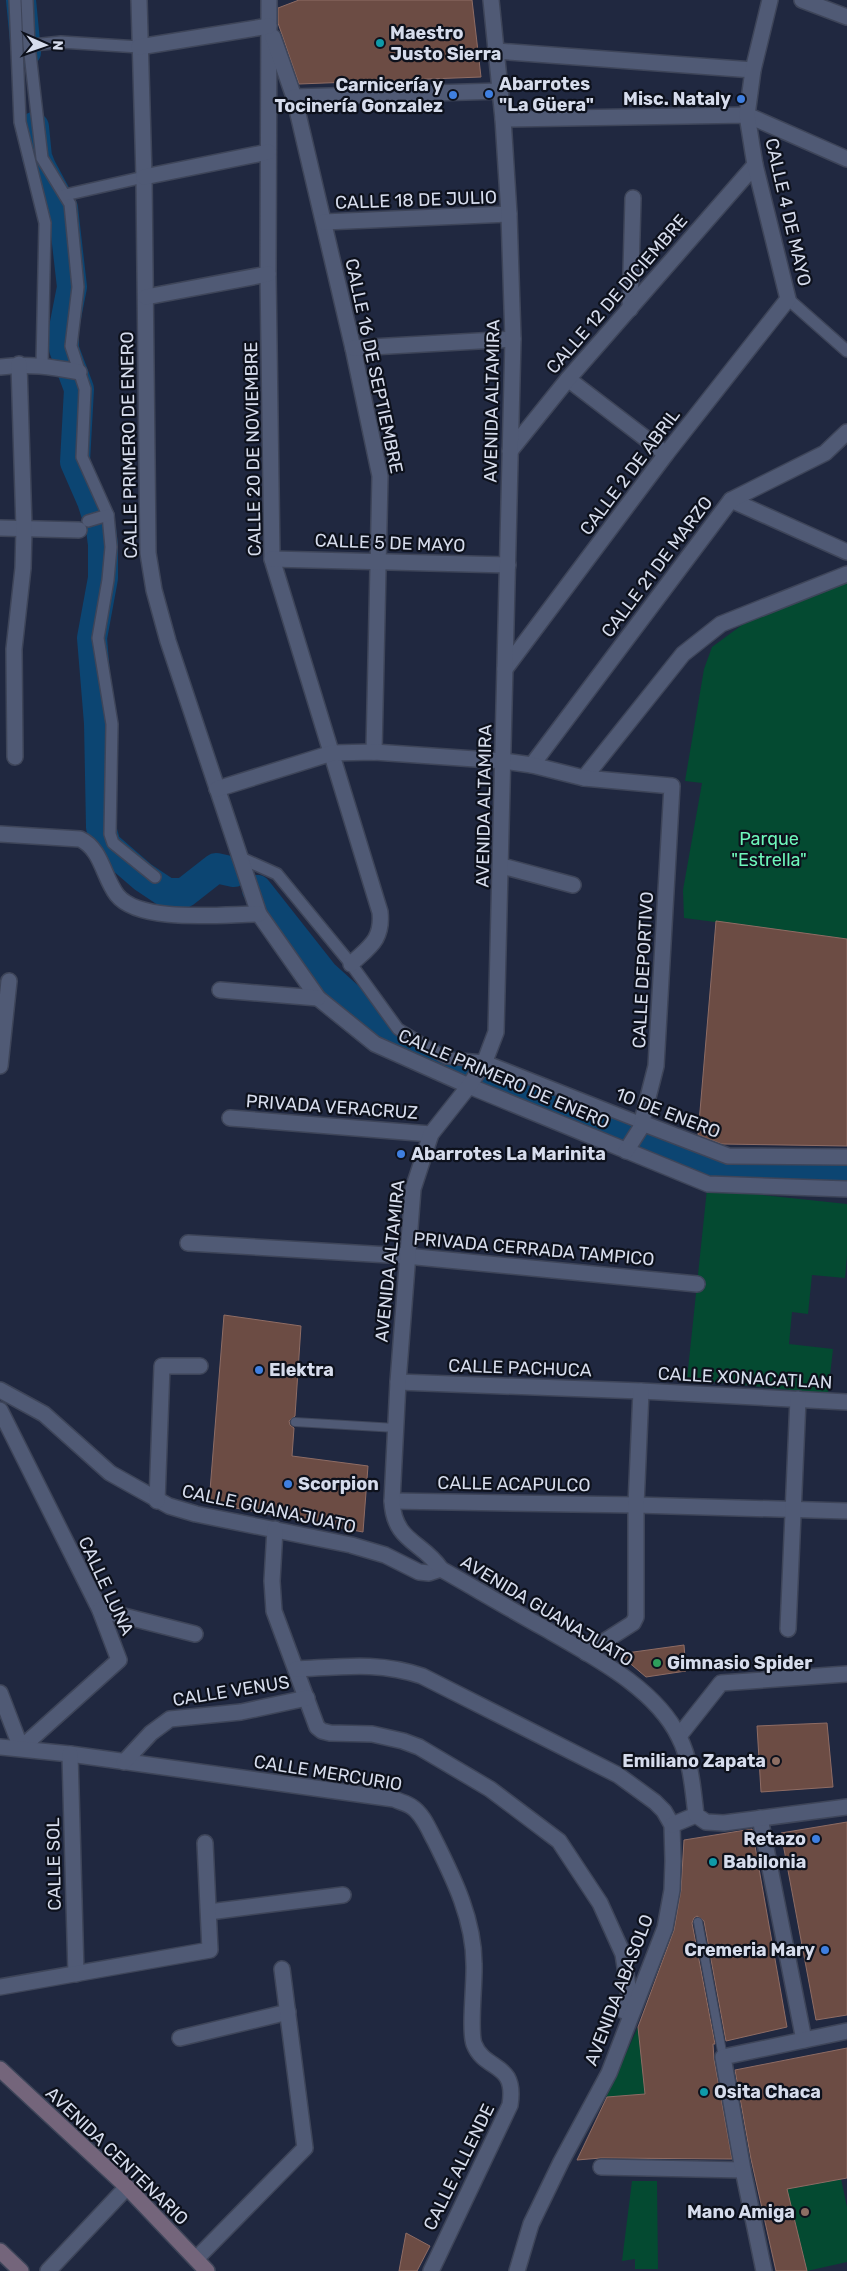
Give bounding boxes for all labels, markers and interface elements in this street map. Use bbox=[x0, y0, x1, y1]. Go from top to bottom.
north arrow bbox=[20, 20, 70, 70]
place label: Maestro Justo Sierra bbox=[390, 22, 501, 65]
marker: Maestro Justo Sierra bbox=[374, 37, 386, 49]
text: N bbox=[49, 40, 66, 51]
place label: Abarrotes "La Güera" bbox=[499, 73, 594, 116]
place label: Carnicería y Tocinería Gonzalez bbox=[275, 74, 443, 117]
marker: Abarrotes "La Güera" bbox=[483, 88, 495, 100]
place label: Misc. Nataly bbox=[623, 88, 731, 110]
marker: Carnicería y Tocinería Gonzalez bbox=[447, 89, 459, 101]
marker: Misc. Nataly bbox=[735, 93, 747, 105]
street label: CALLE 4 DE MAYO bbox=[760, 136, 816, 288]
street label: CALLE 18 DE JULIO bbox=[335, 186, 497, 214]
street label: CALLE 12 DE DICIEMBRE bbox=[542, 210, 692, 378]
street label: CALLE 16 DE SEPTIEMBRE bbox=[340, 257, 408, 475]
street label: AVENIDA ALTAMIRA bbox=[480, 319, 504, 483]
street label: CALLE PRIMERO DE ENERO bbox=[116, 331, 142, 559]
street label: CALLE 20 DE NOVIEMBRE bbox=[240, 342, 266, 556]
street label: CALLE 2 DE ABRIL bbox=[575, 404, 685, 540]
street label: CALLE 21 DE MARZO bbox=[597, 492, 717, 642]
street label: CALLE 5 DE MAYO bbox=[314, 529, 466, 557]
street label: AVENIDA ALTAMIRA bbox=[472, 724, 496, 888]
park label: Parque "Estrella" bbox=[731, 828, 807, 871]
street label: CALLE DEPORTIVO bbox=[628, 891, 658, 1049]
street label: CALLE PRIMERO DE ENERO bbox=[395, 1024, 613, 1134]
street label: 1O DE ENERO bbox=[613, 1083, 723, 1143]
street label: PRIVADA VERACRUZ bbox=[245, 1090, 419, 1124]
place label: Abarrotes La Marinita bbox=[411, 1143, 606, 1165]
marker: Abarrotes La Marinita bbox=[395, 1148, 407, 1160]
street label: AVENIDA ALTAMIRA bbox=[371, 1179, 409, 1343]
street label: PRIVADA CERRADA TAMPICO bbox=[413, 1228, 655, 1270]
street label: CALLE PACHUCA bbox=[448, 1355, 592, 1381]
place label: Elektra bbox=[269, 1359, 334, 1381]
street label: CALLE XONACATLAN bbox=[657, 1362, 833, 1394]
marker: Elektra bbox=[253, 1364, 265, 1376]
street label: CALLE ACAPULCO bbox=[437, 1472, 591, 1496]
place label: Scorpion bbox=[298, 1473, 379, 1495]
marker: Scorpion bbox=[282, 1478, 294, 1490]
street label: CALLE GUANAJUATO bbox=[180, 1480, 358, 1538]
street label: CALLE LUNA bbox=[74, 1533, 138, 1639]
street label: AVENIDA GUANAJUATO bbox=[457, 1551, 637, 1671]
place label: Gimnasio Spider bbox=[667, 1652, 812, 1674]
marker: Gimnasio Spider bbox=[651, 1657, 663, 1669]
street label: CALLE VENUS bbox=[171, 1671, 291, 1711]
street label: CALLE MERCURIO bbox=[252, 1750, 404, 1796]
place label: Emiliano Zapata bbox=[622, 1750, 766, 1772]
marker: Emiliano Zapata bbox=[770, 1755, 782, 1767]
street label: CALLE SOL bbox=[42, 1817, 66, 1911]
place label: Retazo bbox=[743, 1828, 806, 1850]
marker: Retazo bbox=[810, 1833, 822, 1845]
place label: Babilonia bbox=[723, 1851, 806, 1873]
marker: Babilonia bbox=[707, 1856, 719, 1868]
street label: AVENIDA ABASOLO bbox=[580, 1911, 658, 2069]
place label: Cremeria Mary bbox=[684, 1939, 815, 1961]
marker: Cremeria Mary bbox=[819, 1944, 831, 1956]
place label: Osita Chaca bbox=[714, 2081, 821, 2103]
street label: AVENIDA CENTENARIO bbox=[41, 2082, 193, 2230]
marker: Osita Chaca bbox=[698, 2086, 710, 2098]
street label: CALLE ALLENDE bbox=[419, 2100, 499, 2234]
place label: Mano Amiga bbox=[687, 2201, 795, 2223]
marker: Mano Amiga bbox=[799, 2206, 811, 2218]

